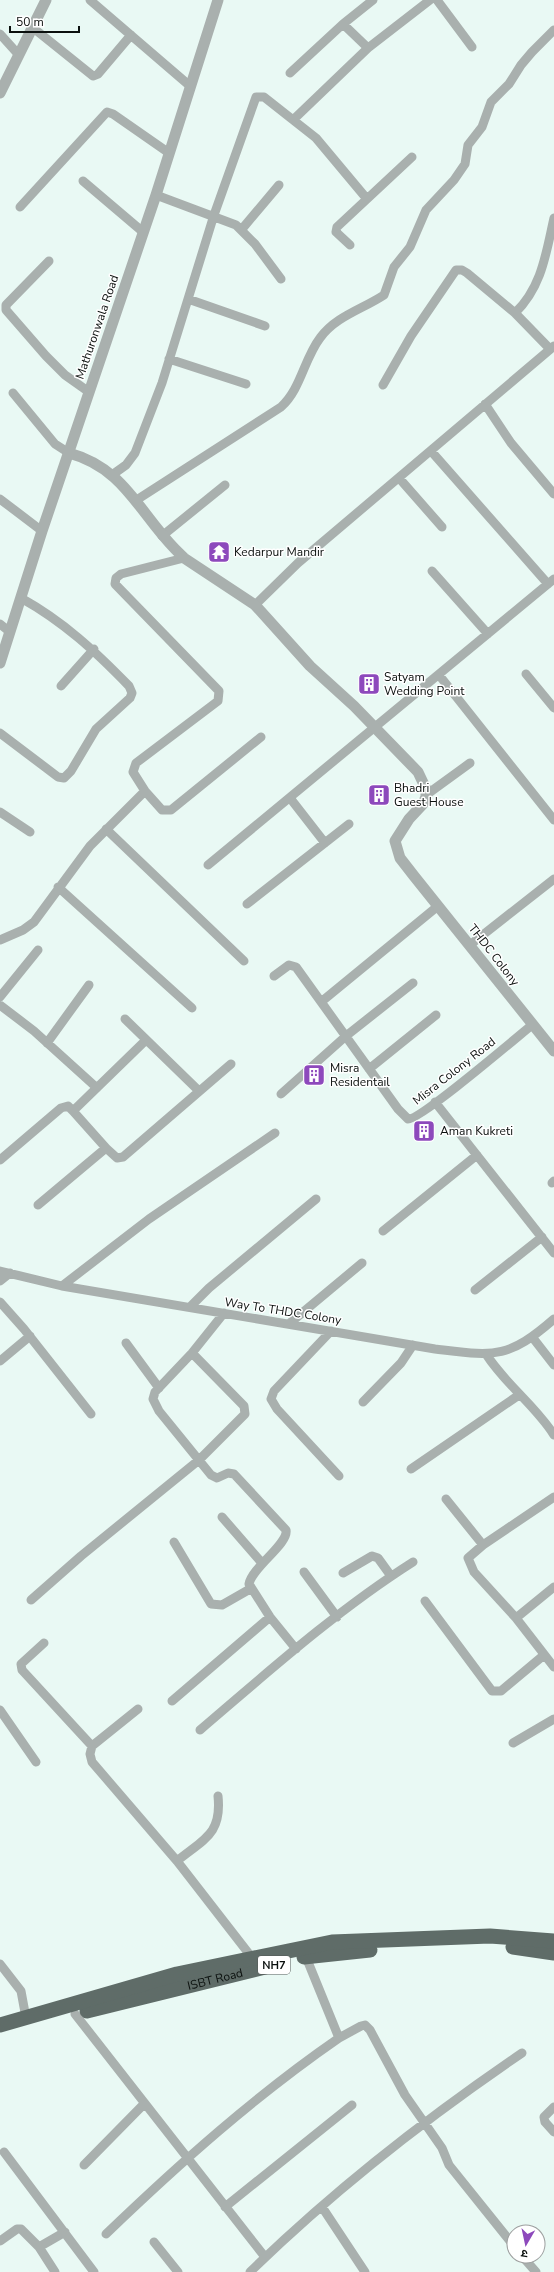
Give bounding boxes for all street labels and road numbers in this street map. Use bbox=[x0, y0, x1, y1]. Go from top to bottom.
street label: Mathuronwala Road bbox=[72, 273, 122, 381]
street label: THDC Colony bbox=[465, 921, 524, 990]
street label: Misra Colony Road bbox=[409, 1034, 499, 1108]
street label: Way To THDC Colony bbox=[223, 1294, 343, 1328]
road number: NH7 bbox=[258, 1956, 290, 1974]
street label: ISBT Road bbox=[186, 1965, 245, 1994]

